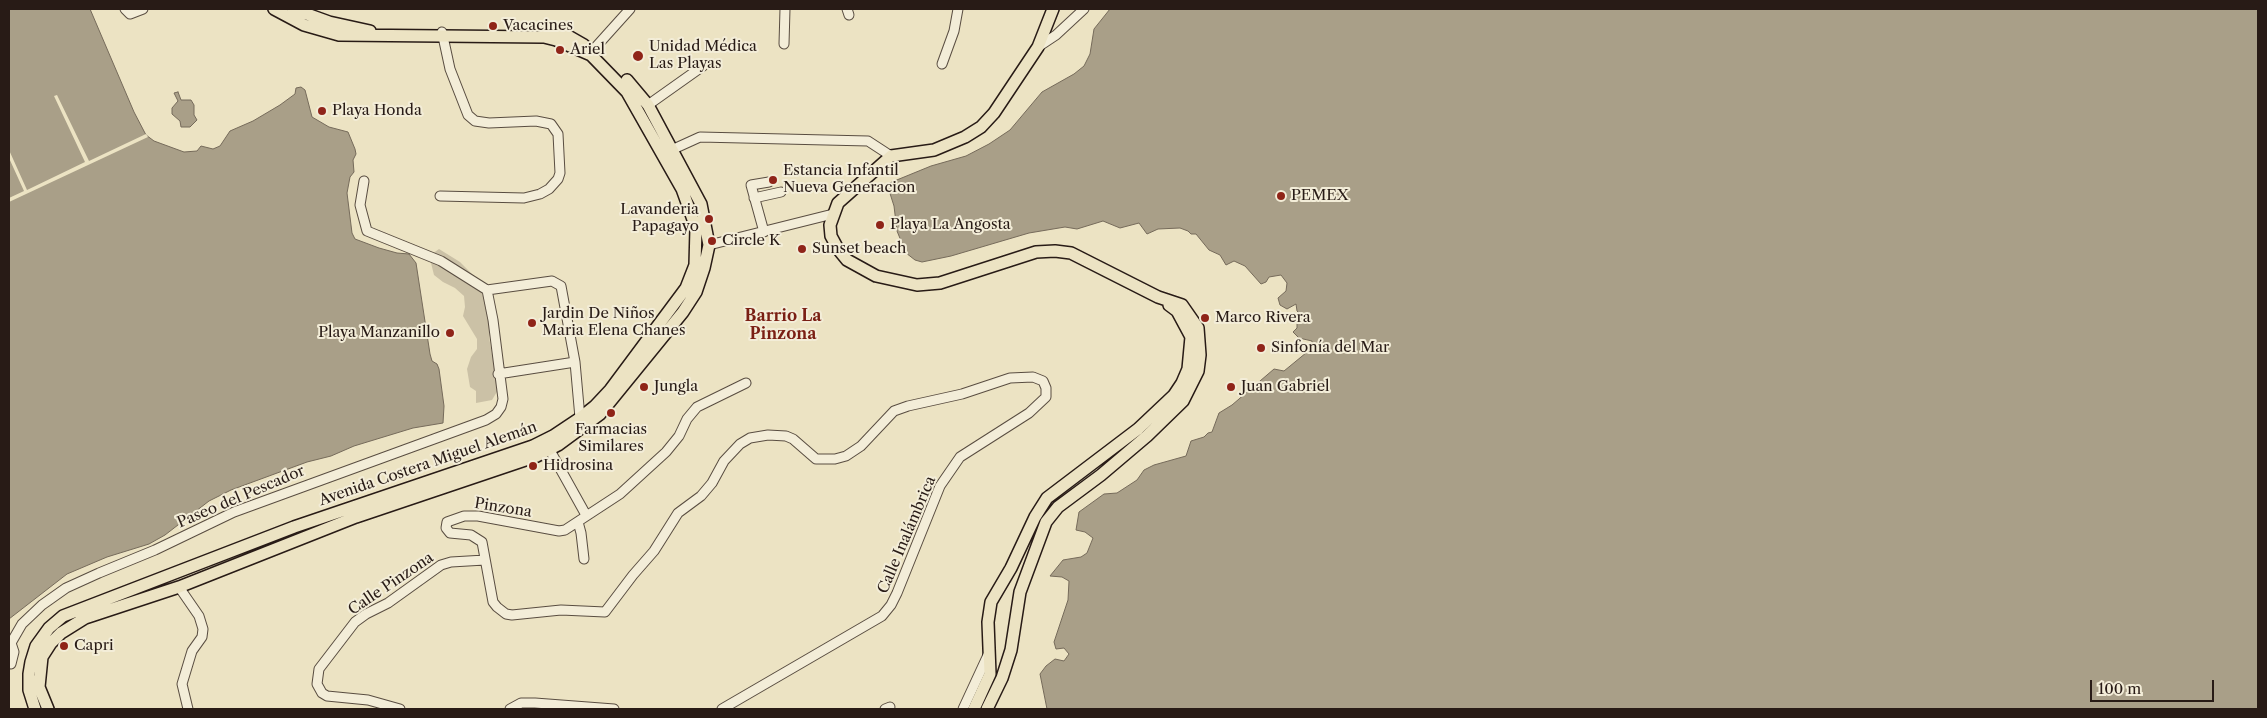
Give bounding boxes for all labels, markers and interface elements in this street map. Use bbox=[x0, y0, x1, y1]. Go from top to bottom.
place label: Vacacines bbox=[503, 17, 573, 35]
marker: Vacacines bbox=[487, 20, 499, 32]
place label: Unidad Médica Las Playas bbox=[649, 38, 757, 73]
place label: Ariel bbox=[570, 41, 605, 59]
marker: Ariel bbox=[554, 44, 566, 56]
marker: Unidad Médica Las Playas bbox=[631, 49, 645, 63]
place label: Playa Honda bbox=[332, 102, 422, 120]
marker: Playa Honda bbox=[316, 105, 328, 117]
place label: Estancia Infantil Nueva Generacion bbox=[783, 162, 915, 197]
marker: Estancia Infantil Nueva Generacion bbox=[767, 174, 779, 186]
place label: PEMEX bbox=[1291, 187, 1348, 205]
marker: PEMEX bbox=[1275, 190, 1287, 202]
place label: Lavanderia Papagayo bbox=[620, 201, 699, 236]
marker: Lavanderia Papagayo bbox=[703, 213, 715, 225]
place label: Playa La Angosta bbox=[890, 216, 1011, 234]
marker: Playa La Angosta bbox=[874, 219, 886, 231]
place label: Circle K bbox=[722, 232, 781, 250]
marker: Circle K bbox=[706, 235, 718, 247]
place label: Sunset beach bbox=[812, 240, 906, 258]
marker: Sunset beach bbox=[796, 243, 808, 255]
place label: Jardin De Niños Maria Elena Chanes bbox=[542, 305, 685, 340]
district label: Barrio La Pinzona bbox=[744, 306, 822, 344]
place label: Marco Rivera bbox=[1215, 309, 1311, 327]
marker: Marco Rivera bbox=[1199, 312, 1211, 324]
marker: Jardin De Niños Maria Elena Chanes bbox=[526, 317, 538, 329]
place label: Playa Manzanillo bbox=[318, 324, 440, 342]
marker: Playa Manzanillo bbox=[444, 327, 456, 339]
place label: Sinfonía del Mar bbox=[1271, 339, 1389, 357]
marker: Sinfonía del Mar bbox=[1255, 342, 1267, 354]
place label: Jungla bbox=[654, 378, 698, 396]
place label: Juan Gabriel bbox=[1241, 378, 1329, 396]
marker: Jungla bbox=[638, 381, 650, 393]
marker: Juan Gabriel bbox=[1225, 381, 1237, 393]
marker: Farmacias Similares bbox=[605, 407, 617, 419]
street label: Avenida Costera Miguel Alemán bbox=[317, 418, 539, 510]
place label: Farmacias Similares bbox=[575, 421, 647, 456]
place label: Hidrosina bbox=[543, 457, 613, 475]
marker: Hidrosina bbox=[527, 460, 539, 472]
street label: Paseo del Pescador bbox=[175, 462, 307, 532]
street label: Calle Inalámbrica bbox=[874, 474, 940, 596]
street label: Pinzona bbox=[473, 495, 533, 521]
street label: Calle Pinzona bbox=[345, 549, 437, 619]
place label: Capri bbox=[74, 637, 114, 655]
marker: Capri bbox=[58, 640, 70, 652]
scale bar bbox=[2092, 670, 2216, 702]
text: 100 m bbox=[2098, 679, 2141, 698]

